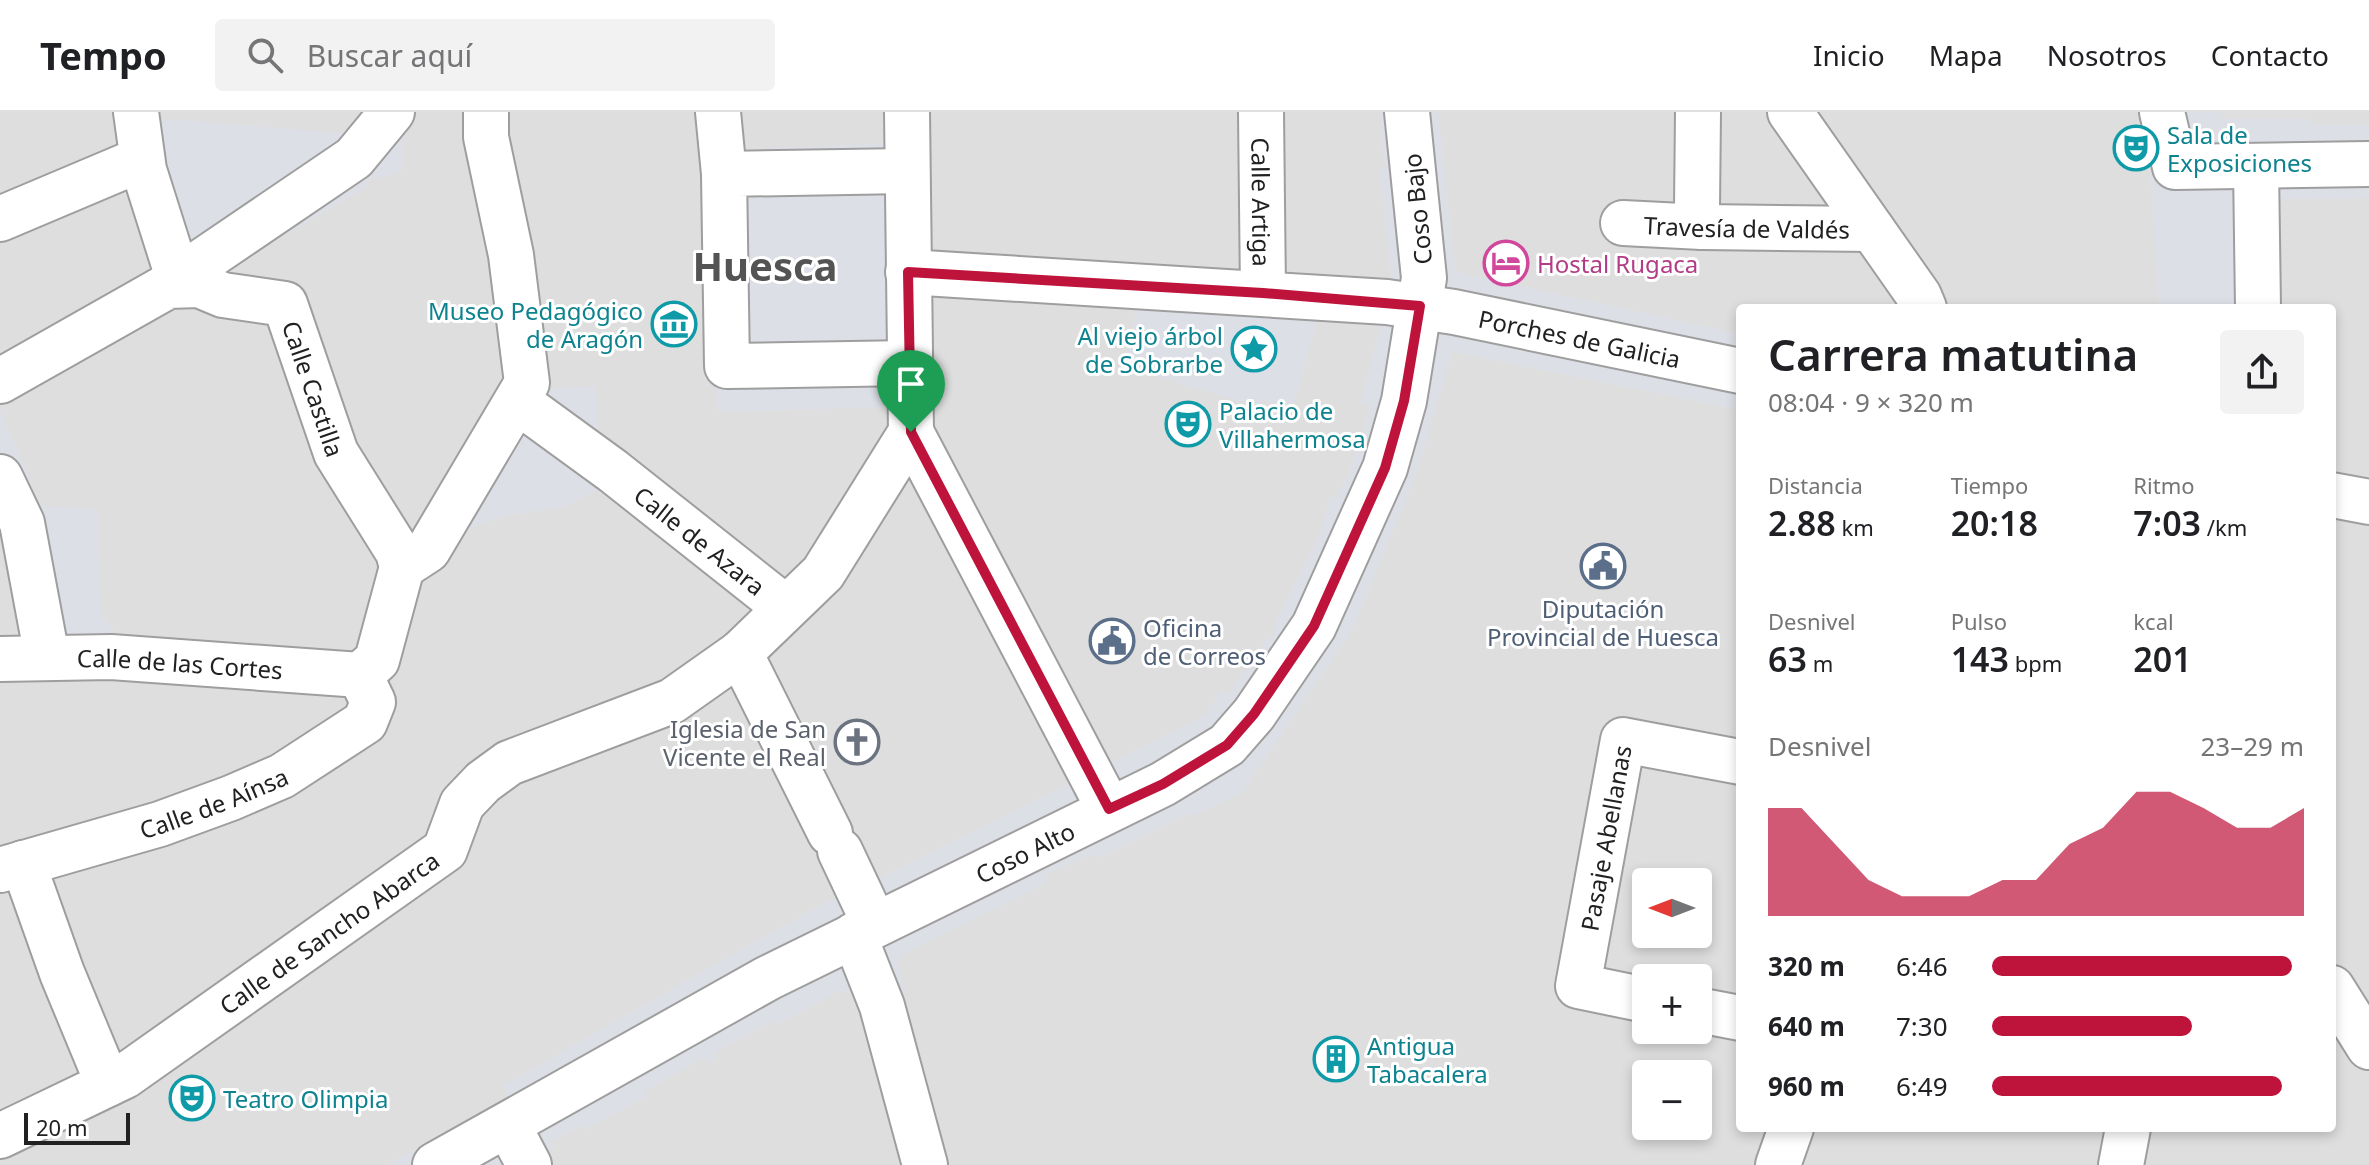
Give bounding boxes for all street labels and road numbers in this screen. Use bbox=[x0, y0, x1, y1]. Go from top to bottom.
street label: Calle Artiga bbox=[1245, 137, 1279, 267]
street label: Coso Bajo bbox=[1395, 152, 1439, 266]
street label: Travesía de Valdés bbox=[1643, 208, 1850, 245]
street label: Porches de Galicia bbox=[1476, 301, 1684, 375]
street label: Calle Castilla bbox=[275, 316, 352, 461]
street label: Calle de Azara bbox=[628, 478, 773, 602]
street label: Calle de las Cortes bbox=[77, 640, 284, 686]
street label: Pasaje Abellanas bbox=[1572, 742, 1638, 933]
street label: Calle de Aínsa bbox=[135, 759, 293, 846]
street label: Coso Alto bbox=[970, 814, 1080, 890]
street label: Calle de Sancho Abarca bbox=[212, 843, 445, 1021]

